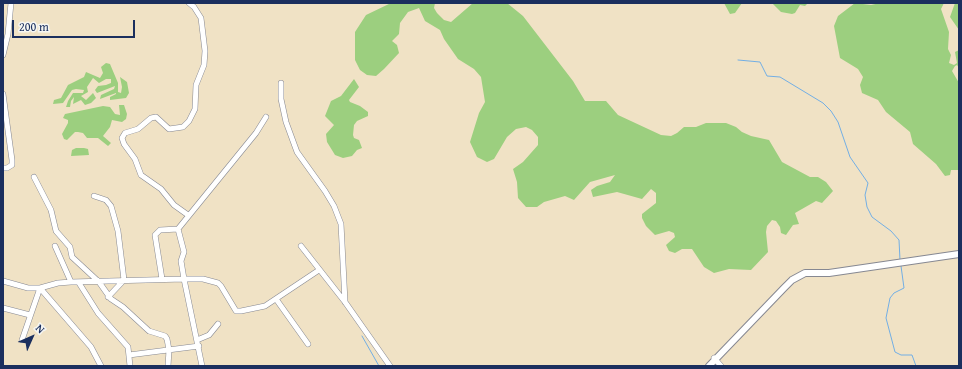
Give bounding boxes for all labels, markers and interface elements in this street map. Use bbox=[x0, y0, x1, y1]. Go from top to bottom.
scale bar bbox=[14, 12, 137, 38]
text: 200 m bbox=[19, 18, 49, 35]
north arrow bbox=[12, 317, 52, 357]
text: N bbox=[32, 320, 49, 337]

